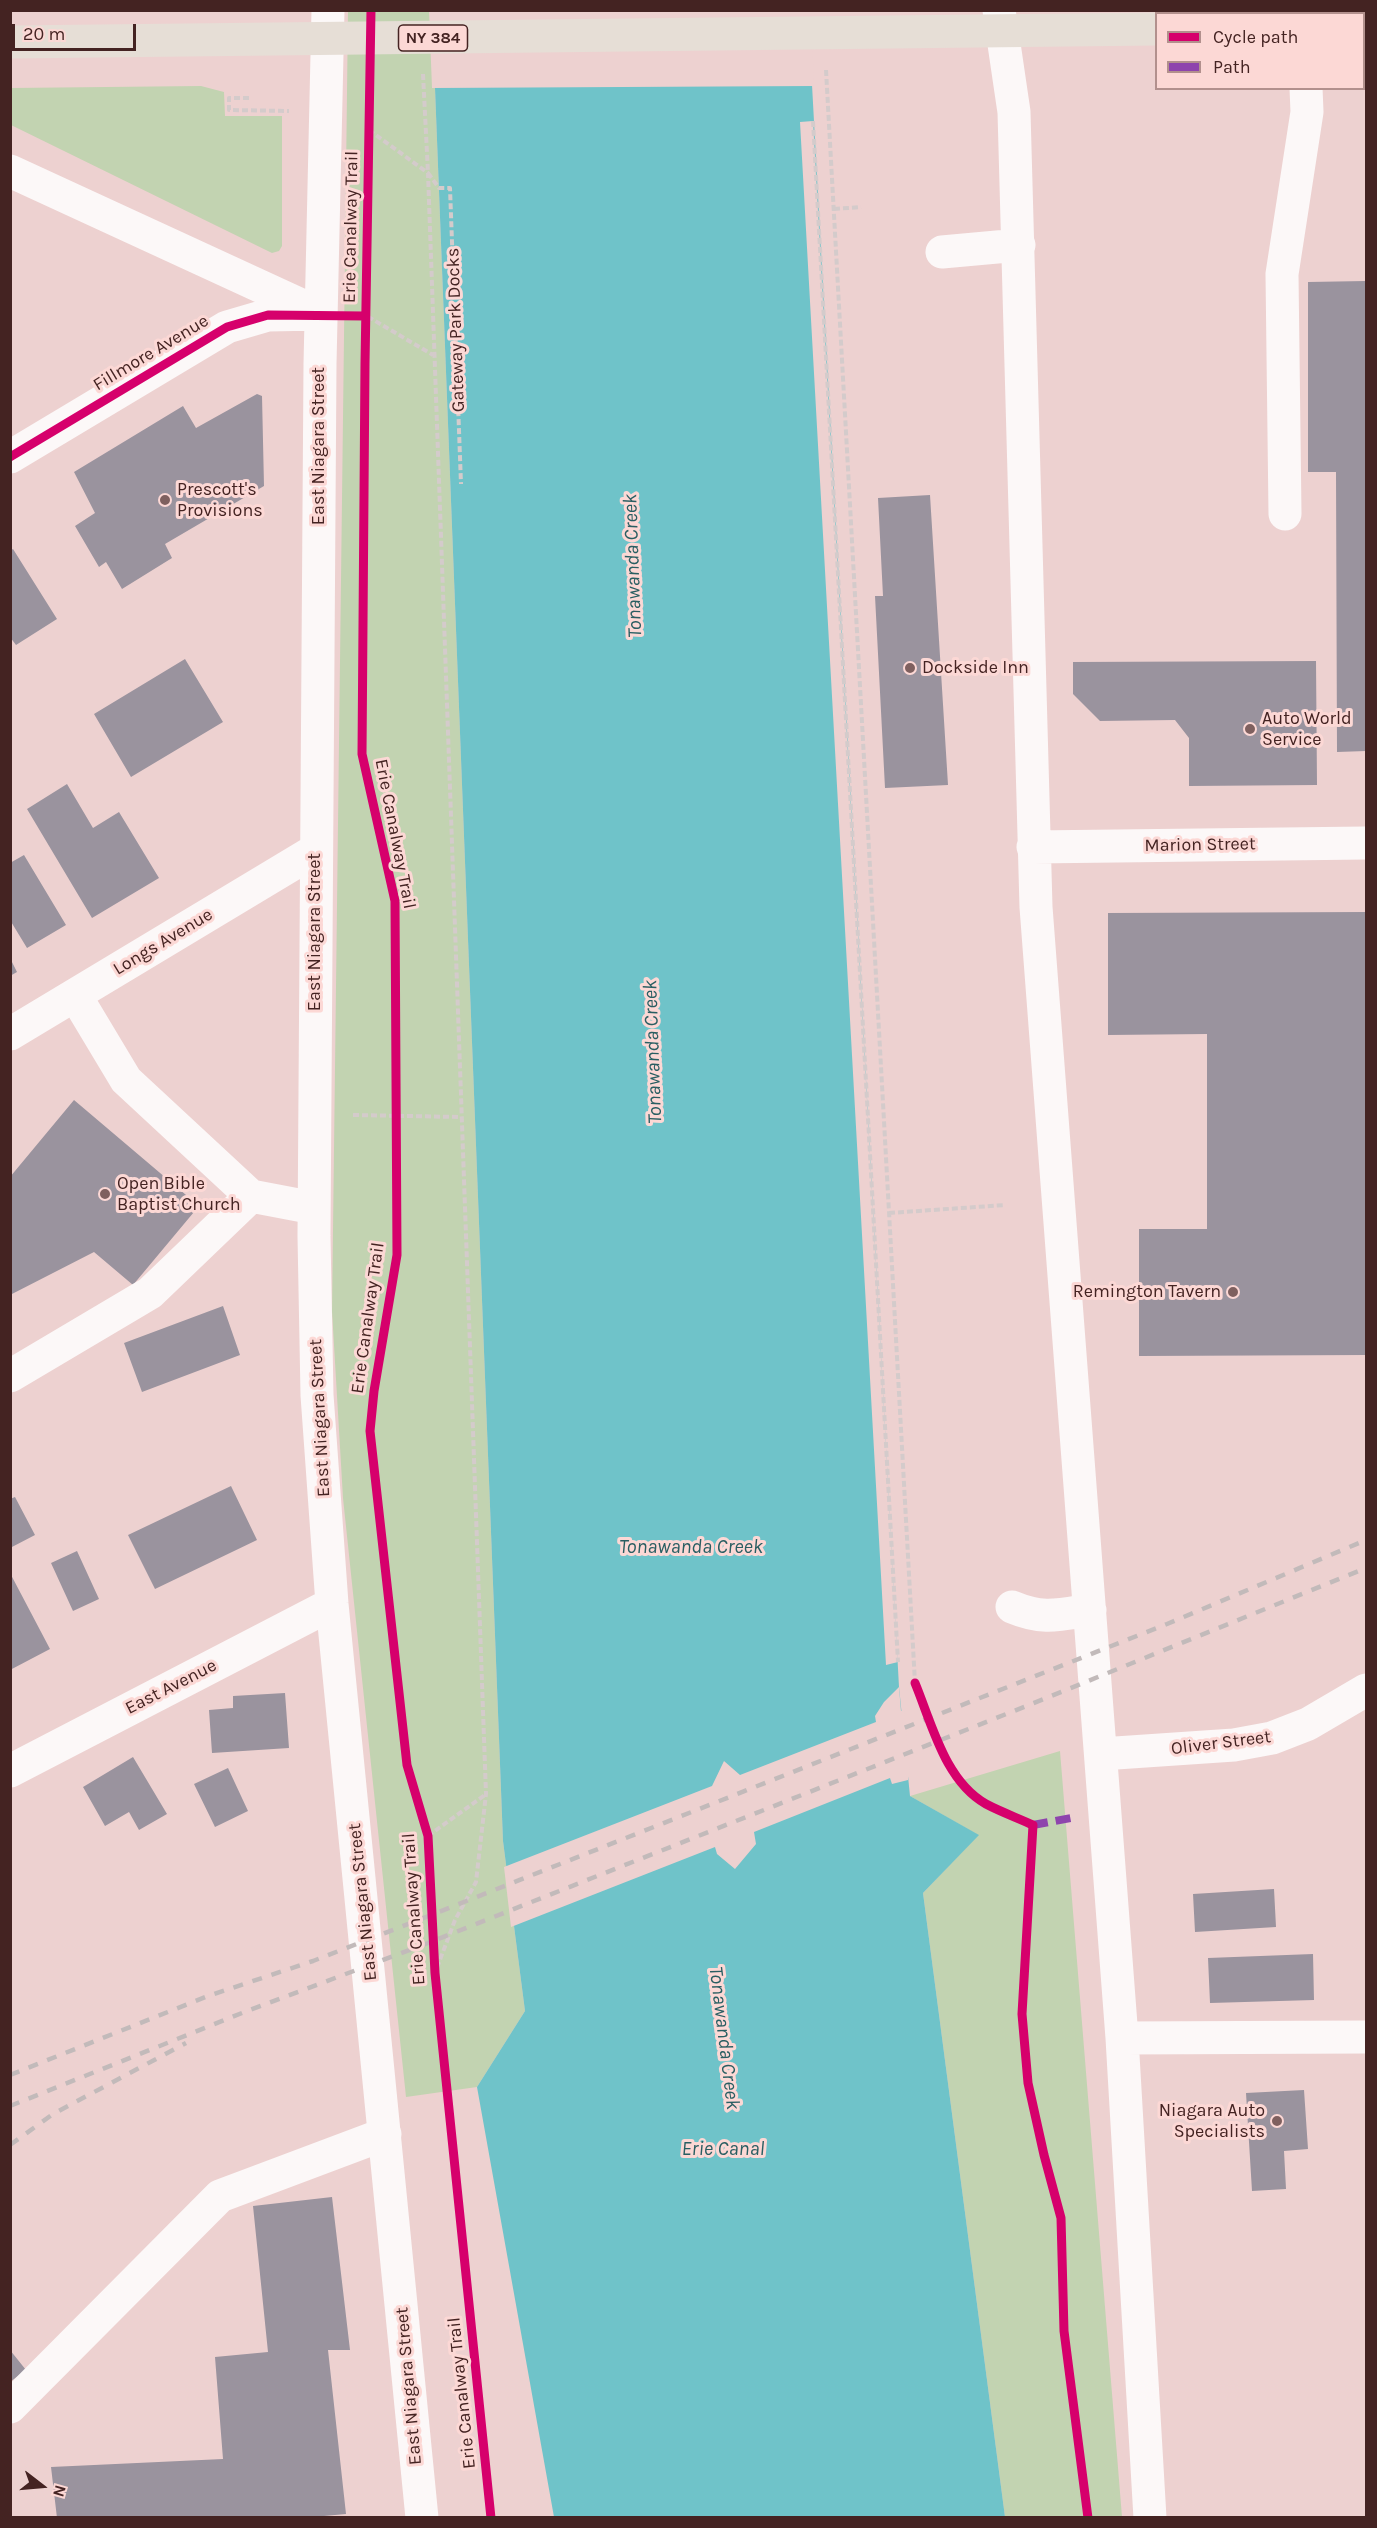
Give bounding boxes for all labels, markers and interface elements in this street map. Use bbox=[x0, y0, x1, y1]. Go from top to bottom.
scale bar bbox=[15, 12, 140, 50]
legend bbox=[1155, 12, 1365, 90]
text: 20 m bbox=[23, 23, 65, 45]
road number: NY 384 bbox=[398, 25, 468, 51]
text: Cycle path bbox=[1213, 26, 1298, 48]
text: Path bbox=[1213, 56, 1251, 78]
street label: Erie Canalway Trail bbox=[339, 151, 363, 303]
street label: Gateway Park Docks bbox=[442, 247, 470, 413]
street label: Fillmore Avenue bbox=[89, 310, 213, 396]
street label: East Niagara Street bbox=[308, 367, 330, 525]
place label: Prescott's Provisions bbox=[177, 479, 263, 522]
marker: Prescott's Provisions bbox=[158, 493, 172, 507]
water label: Tonawanda Creek bbox=[618, 494, 648, 638]
place label: Dockside Inn bbox=[922, 657, 1029, 679]
marker: Dockside Inn bbox=[903, 661, 917, 675]
place label: Auto World Service bbox=[1262, 708, 1352, 750]
marker: Auto World Service bbox=[1243, 722, 1257, 736]
street label: Erie Canalway Trail bbox=[370, 757, 420, 911]
street label: Marion Street bbox=[1144, 833, 1256, 857]
street label: East Niagara Street bbox=[304, 853, 326, 1011]
street label: Longs Avenue bbox=[109, 904, 217, 980]
water label: Tonawanda Creek bbox=[638, 980, 668, 1124]
place label: Open Bible Baptist Church bbox=[117, 1173, 241, 1216]
marker: Open Bible Baptist Church bbox=[98, 1187, 112, 1201]
street label: Erie Canalway Trail bbox=[347, 1241, 389, 1395]
place label: Remington Tavern bbox=[1073, 1281, 1221, 1303]
marker: Remington Tavern bbox=[1226, 1285, 1240, 1299]
street label: East Niagara Street bbox=[305, 1338, 335, 1498]
water label: Tonawanda Creek bbox=[619, 1535, 763, 1559]
street label: East Avenue bbox=[122, 1655, 220, 1719]
street label: Oliver Street bbox=[1170, 1726, 1272, 1760]
street label: East Niagara Street bbox=[344, 1822, 382, 1982]
street label: Erie Canalway Trail bbox=[398, 1832, 430, 1986]
water label: Tonawanda Creek bbox=[703, 1965, 745, 2111]
place label: Niagara Auto Specialists bbox=[1159, 2100, 1265, 2142]
marker: Niagara Auto Specialists bbox=[1270, 2114, 1284, 2128]
water label: Erie Canal bbox=[682, 2137, 764, 2161]
street label: East Niagara Street bbox=[391, 2306, 427, 2466]
street label: Erie Canalway Trail bbox=[443, 2316, 481, 2470]
north arrow bbox=[12, 2456, 72, 2516]
text: N bbox=[49, 2483, 71, 2499]

